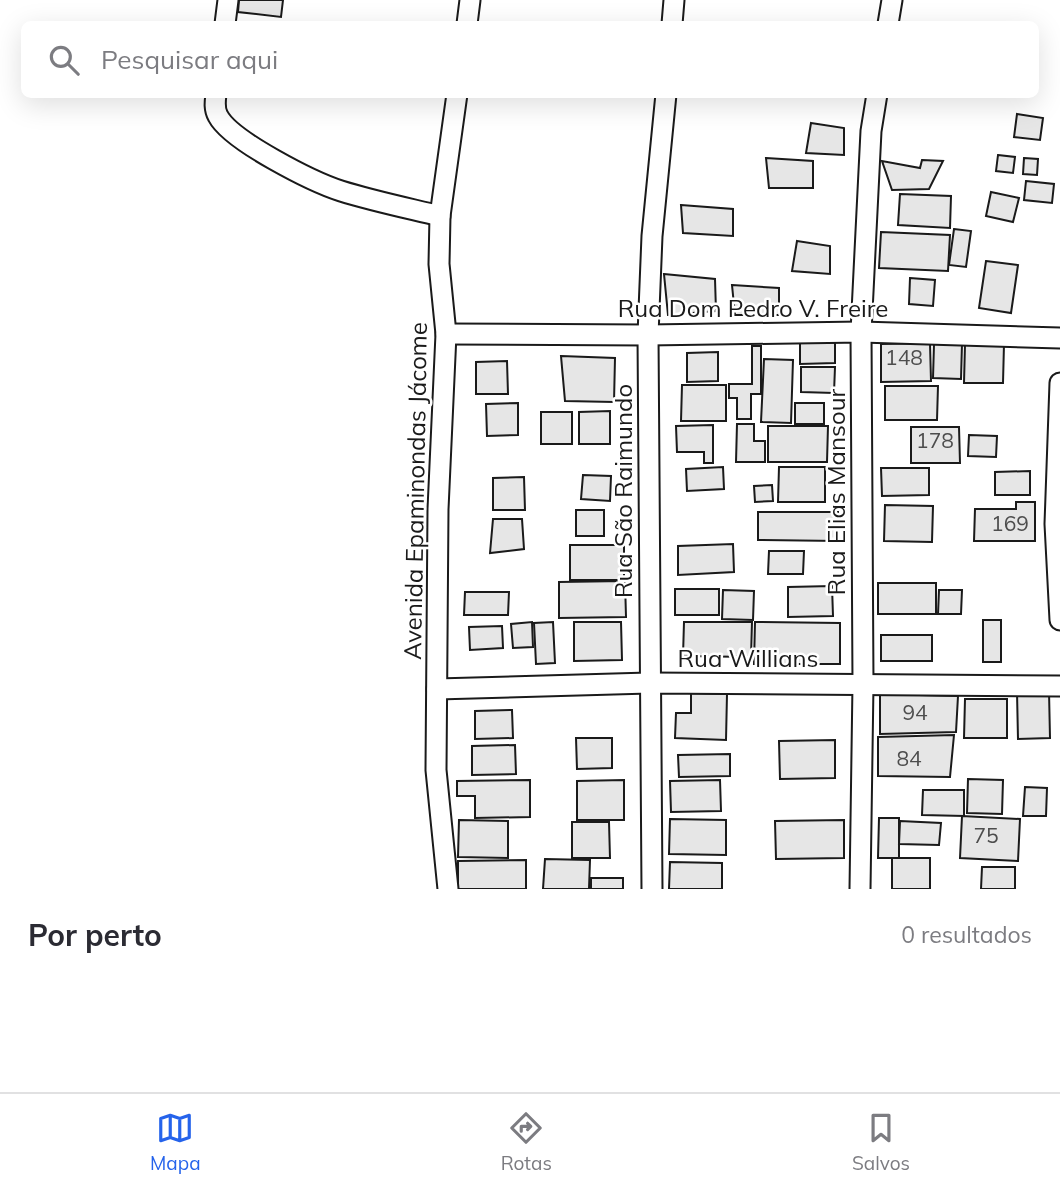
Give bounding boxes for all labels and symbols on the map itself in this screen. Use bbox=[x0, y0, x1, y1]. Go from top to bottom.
street label: Rua Dom Pedro V. Freire bbox=[618, 293, 888, 323]
street label: Avenida Epaminondas Jácome bbox=[397, 322, 433, 660]
house number: 148 bbox=[885, 344, 923, 370]
street label: Rua São Raimundo bbox=[608, 384, 638, 598]
street label: Rua Elias Mansour bbox=[821, 388, 851, 595]
house number: 178 bbox=[916, 427, 954, 453]
house number: 169 bbox=[991, 510, 1029, 536]
street label: Rua Willians bbox=[677, 643, 819, 673]
house number: 94 bbox=[902, 699, 928, 725]
house number: 84 bbox=[896, 745, 922, 771]
house number: 75 bbox=[973, 822, 999, 848]

